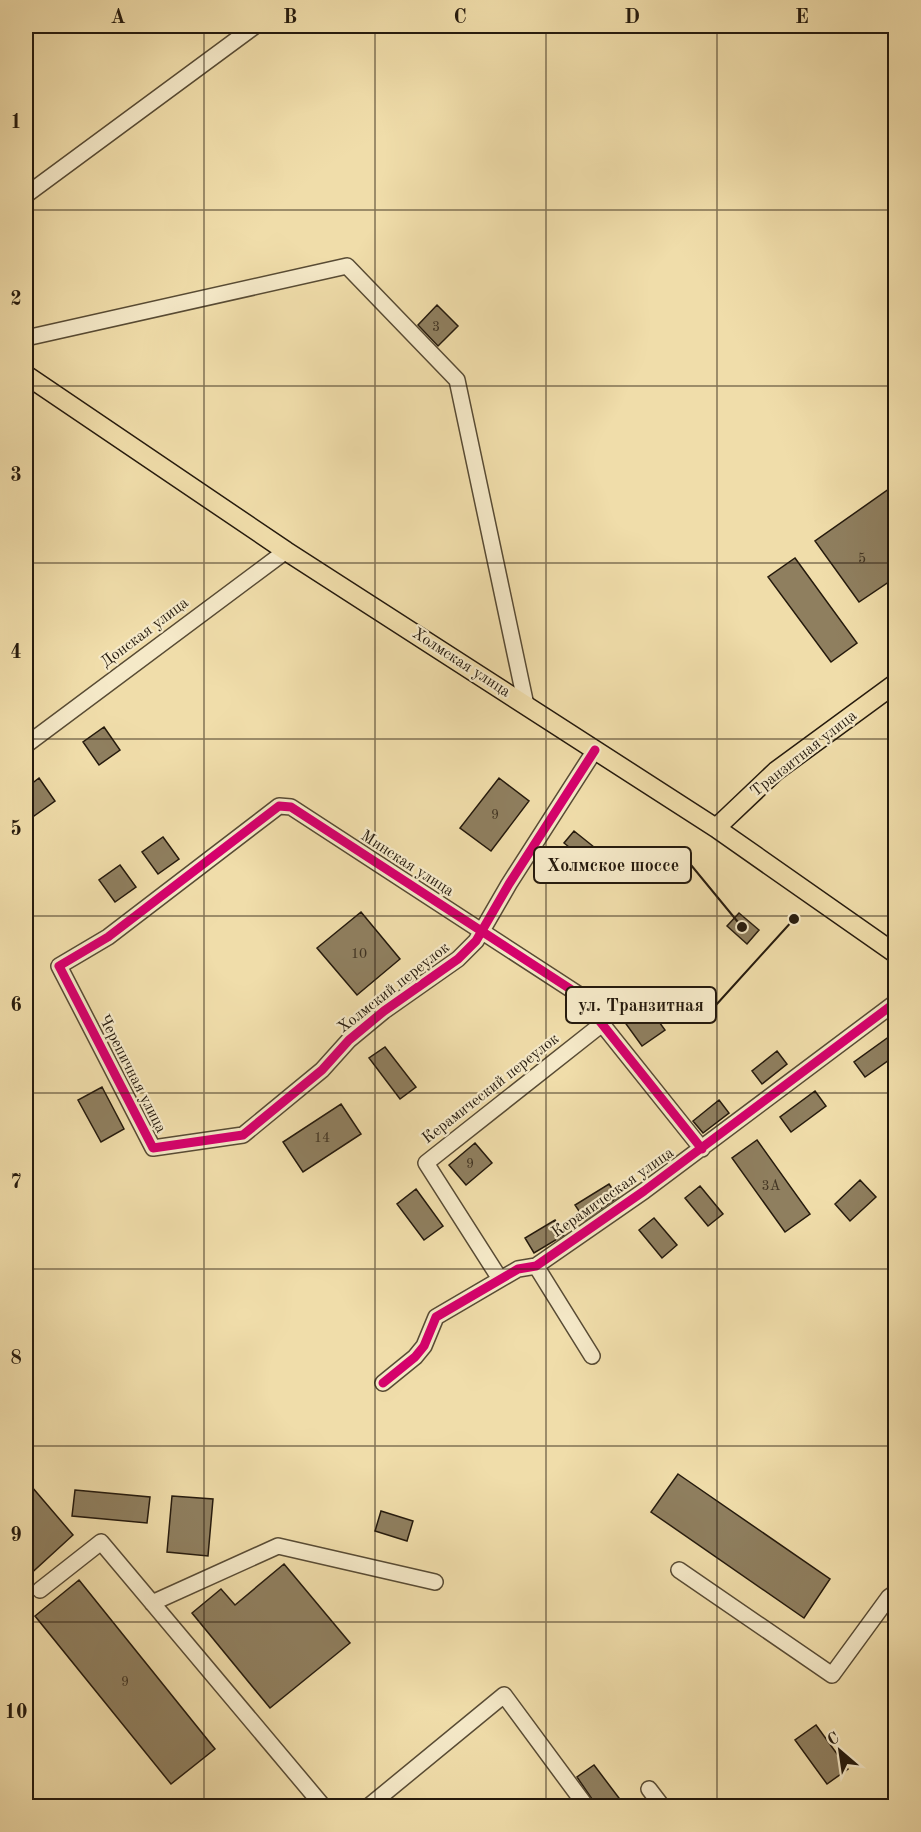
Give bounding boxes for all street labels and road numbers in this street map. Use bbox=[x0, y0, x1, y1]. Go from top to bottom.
street label: Донская улица bbox=[98, 595, 192, 671]
street label: Холмская улица bbox=[409, 625, 513, 701]
street label: Транзитная улица bbox=[748, 708, 860, 800]
street label: Минская улица bbox=[358, 828, 456, 900]
street label: Холмский переулок bbox=[335, 940, 453, 1036]
street label: Черепичная улица bbox=[95, 1012, 169, 1136]
street label: Керамический переулок bbox=[420, 1031, 562, 1147]
street label: Керамическая улица bbox=[549, 1145, 677, 1241]

